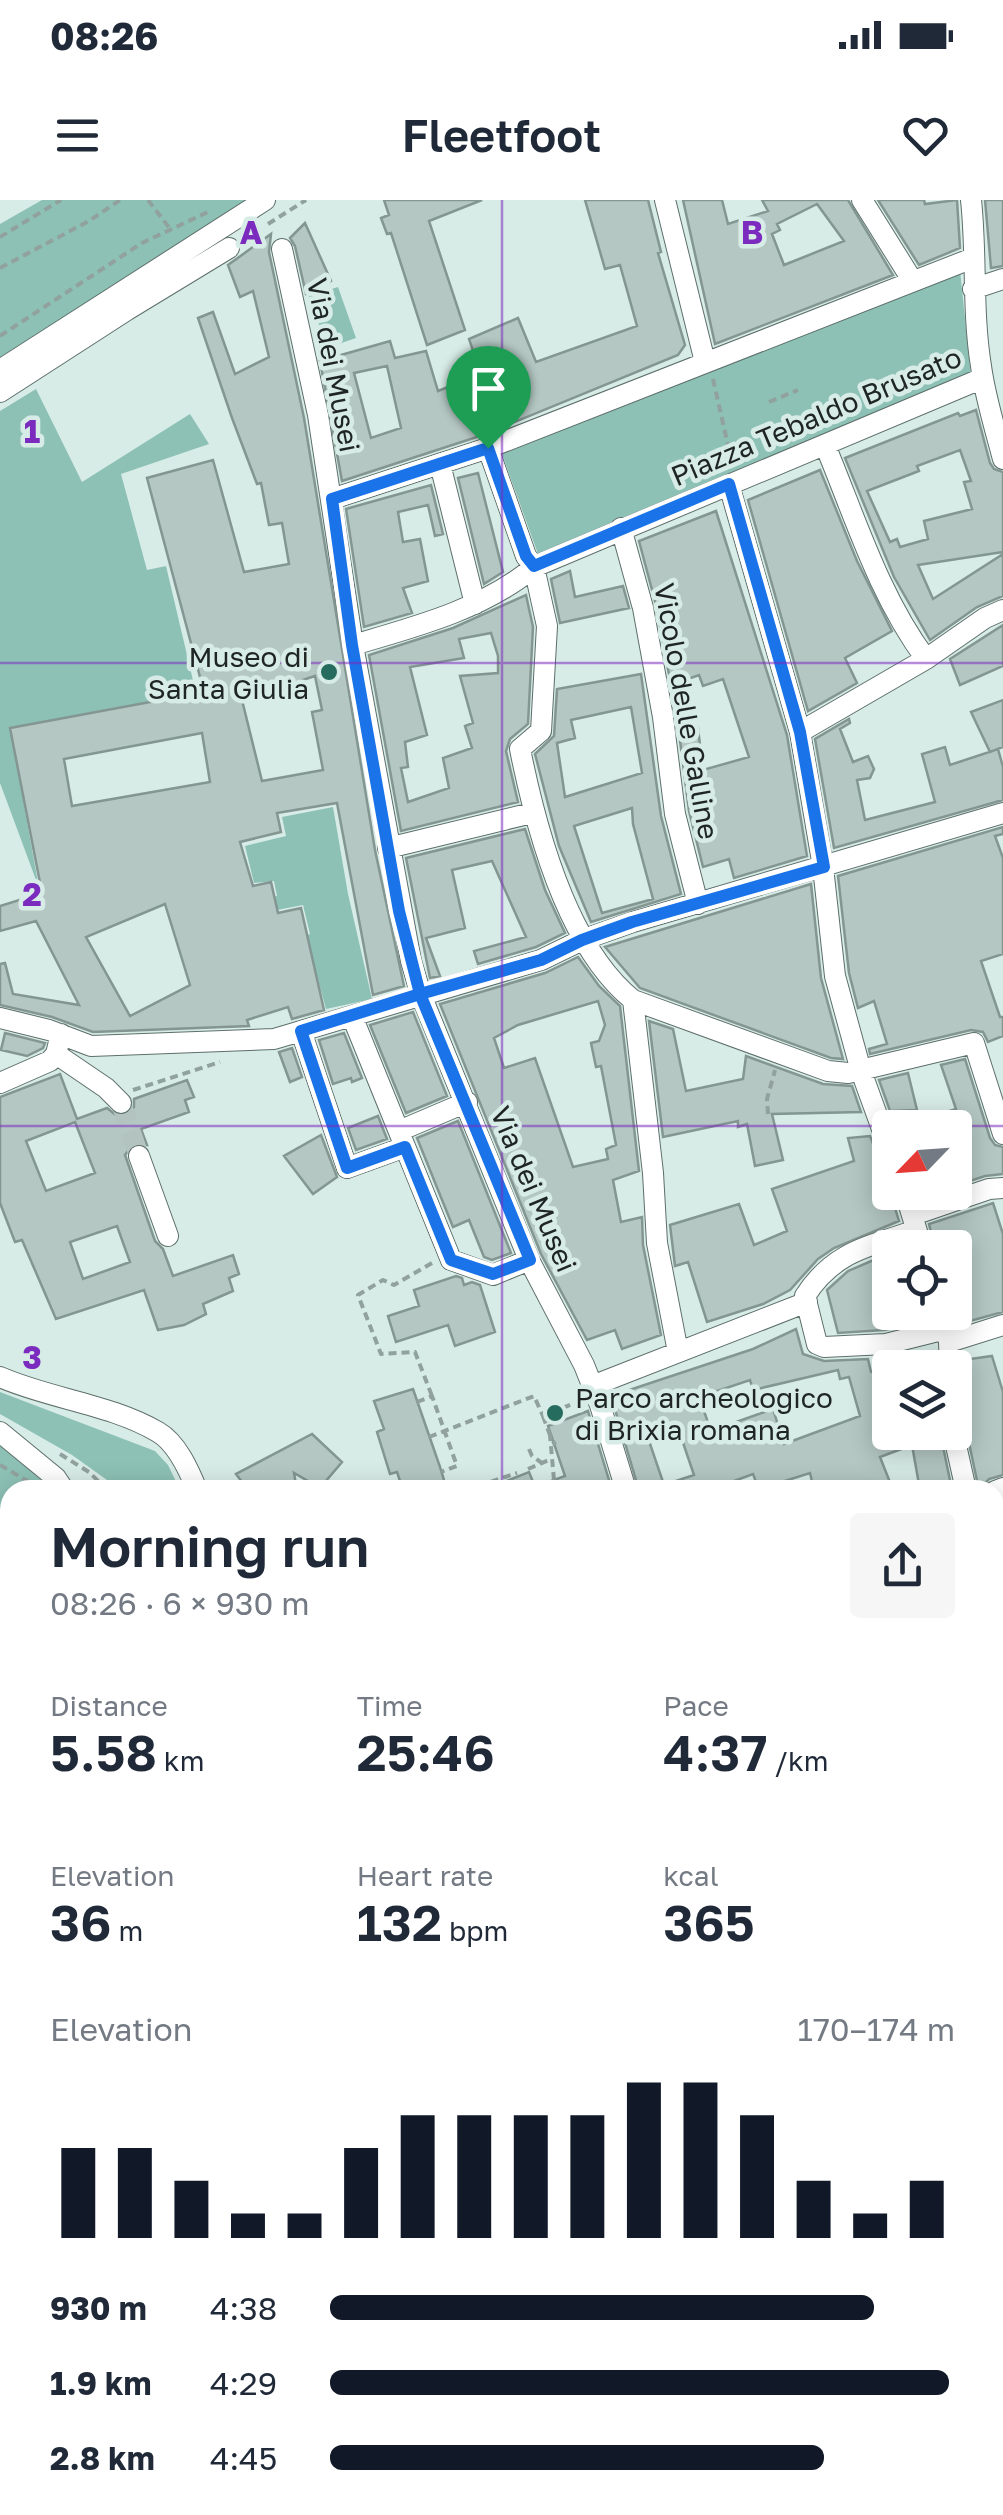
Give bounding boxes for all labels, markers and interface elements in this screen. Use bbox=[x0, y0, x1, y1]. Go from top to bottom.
text: 08:26 bbox=[50, 13, 159, 58]
icon: menu bbox=[50, 108, 105, 163]
text: Fleetfoot bbox=[402, 108, 601, 162]
icon: heart bbox=[898, 108, 953, 163]
text: A bbox=[240, 213, 263, 251]
text: B bbox=[741, 213, 763, 251]
street label: Via dei Musei bbox=[301, 275, 367, 455]
street label: Piazza Tebaldo Brusato bbox=[666, 340, 966, 492]
pin bbox=[446, 346, 531, 449]
icon: arrive bbox=[461, 361, 516, 416]
text: 1 bbox=[24, 412, 40, 450]
street label: Vicolo delle Galline bbox=[648, 580, 726, 842]
place label: Museo di Santa Giulia bbox=[148, 640, 309, 705]
marker: Museo di Santa Giulia bbox=[318, 661, 340, 683]
text: 2 bbox=[22, 875, 42, 913]
street label: Via dei Musei bbox=[484, 1101, 584, 1277]
north arrow bbox=[872, 1110, 972, 1210]
map controls bbox=[872, 1110, 972, 1450]
button: locate bbox=[872, 1230, 972, 1330]
text: 3 bbox=[22, 1338, 42, 1376]
button: layers bbox=[872, 1350, 972, 1450]
place label: Parco archeologico di Brixia romana bbox=[575, 1381, 833, 1446]
marker: Parco archeologico di Brixia romana bbox=[544, 1402, 566, 1424]
text: Morning run bbox=[50, 1513, 369, 1579]
button: share bbox=[850, 1513, 955, 1618]
text: 08:26 · 6 × 930 m bbox=[50, 1584, 310, 1622]
text: Distance bbox=[50, 1689, 168, 1722]
text: Time bbox=[357, 1689, 423, 1722]
text: Pace bbox=[663, 1689, 729, 1722]
text: 5.58 bbox=[50, 1722, 157, 1782]
text: 25:46 bbox=[357, 1722, 495, 1782]
text: 4:37 bbox=[663, 1722, 767, 1782]
text: km bbox=[157, 1744, 204, 1777]
text: /km bbox=[767, 1744, 828, 1777]
text: Elevation bbox=[50, 1859, 175, 1892]
text: Heart rate bbox=[357, 1859, 493, 1892]
text: kcal bbox=[663, 1859, 719, 1892]
text: 36 bbox=[50, 1892, 111, 1952]
text: 132 bbox=[357, 1892, 442, 1952]
text: 365 bbox=[663, 1892, 755, 1952]
text: m bbox=[111, 1914, 143, 1947]
text: bpm bbox=[442, 1914, 508, 1947]
text: Elevation bbox=[50, 2010, 192, 2048]
text: 170–174 m bbox=[797, 2010, 955, 2048]
text: 930 m bbox=[50, 2289, 147, 2327]
text: 4:38 bbox=[210, 2289, 277, 2327]
text: 1.9 km bbox=[50, 2364, 152, 2402]
text: 4:29 bbox=[210, 2364, 277, 2402]
text: 2.8 km bbox=[50, 2439, 155, 2477]
text: 4:45 bbox=[210, 2439, 277, 2477]

